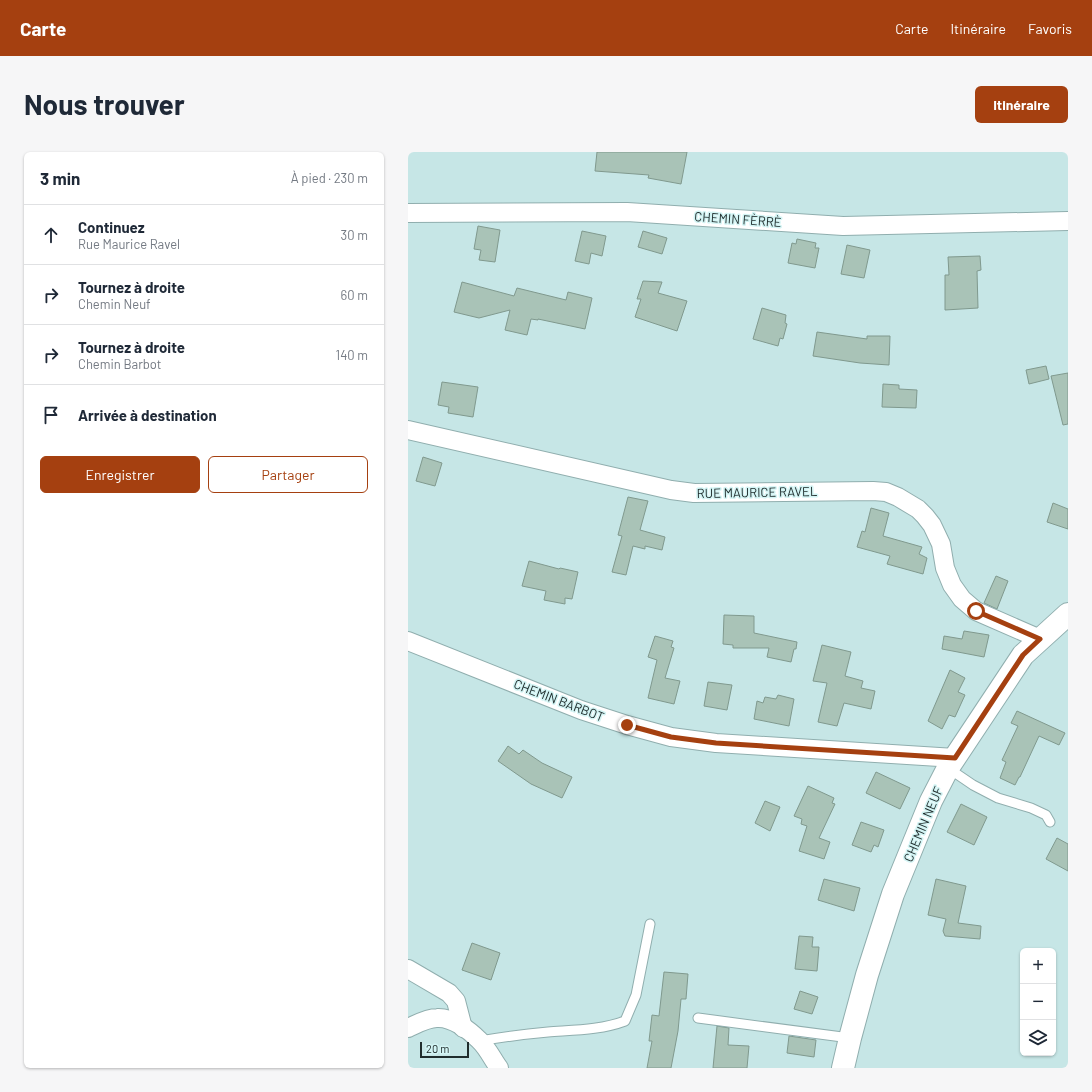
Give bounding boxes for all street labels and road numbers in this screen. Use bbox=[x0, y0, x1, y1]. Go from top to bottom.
street label: CHEMIN FÈRRÈ bbox=[694, 208, 782, 230]
street label: RUE MAURICE RAVEL bbox=[697, 483, 817, 501]
street label: CHEMIN BARBOT bbox=[512, 675, 606, 725]
street label: CHEMIN NEUF bbox=[900, 783, 946, 864]

